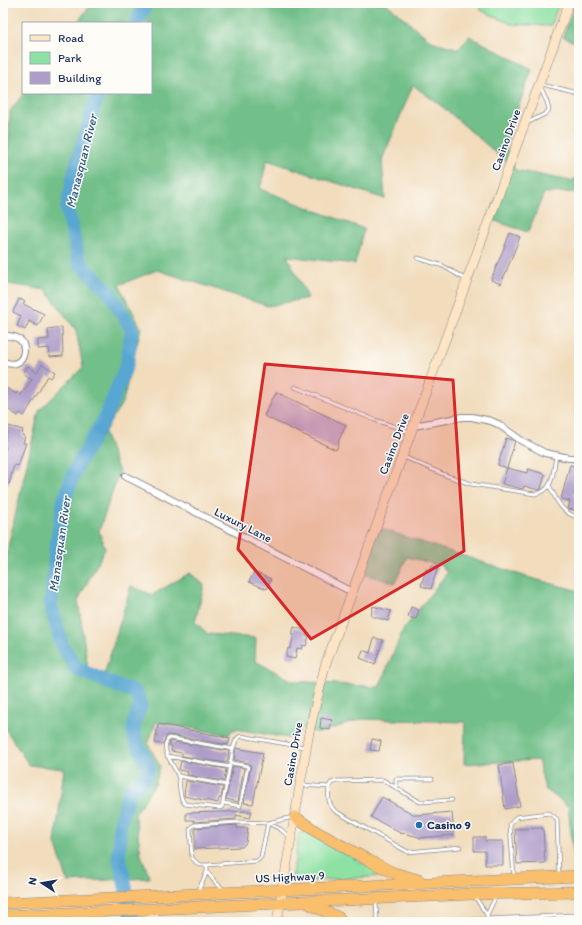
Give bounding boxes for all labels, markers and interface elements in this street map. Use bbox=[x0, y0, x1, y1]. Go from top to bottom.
legend bbox=[22, 22, 152, 94]
text: Road bbox=[58, 31, 84, 45]
text: Park bbox=[58, 51, 82, 65]
text: Building bbox=[58, 71, 102, 85]
street label: Casino Drive bbox=[488, 107, 524, 173]
water label: Manasquan River bbox=[63, 111, 101, 210]
street label: Casino Drive bbox=[376, 411, 412, 477]
water label: Manasquan River bbox=[45, 494, 74, 593]
street label: Luxury Lane bbox=[212, 505, 274, 546]
street label: Casino Drive bbox=[280, 721, 306, 787]
place label: Casino 9 bbox=[427, 818, 471, 832]
marker: Casino 9 bbox=[414, 820, 424, 830]
north arrow bbox=[22, 863, 62, 903]
street label: US Highway 9 bbox=[255, 868, 325, 886]
text: N bbox=[26, 876, 40, 886]

